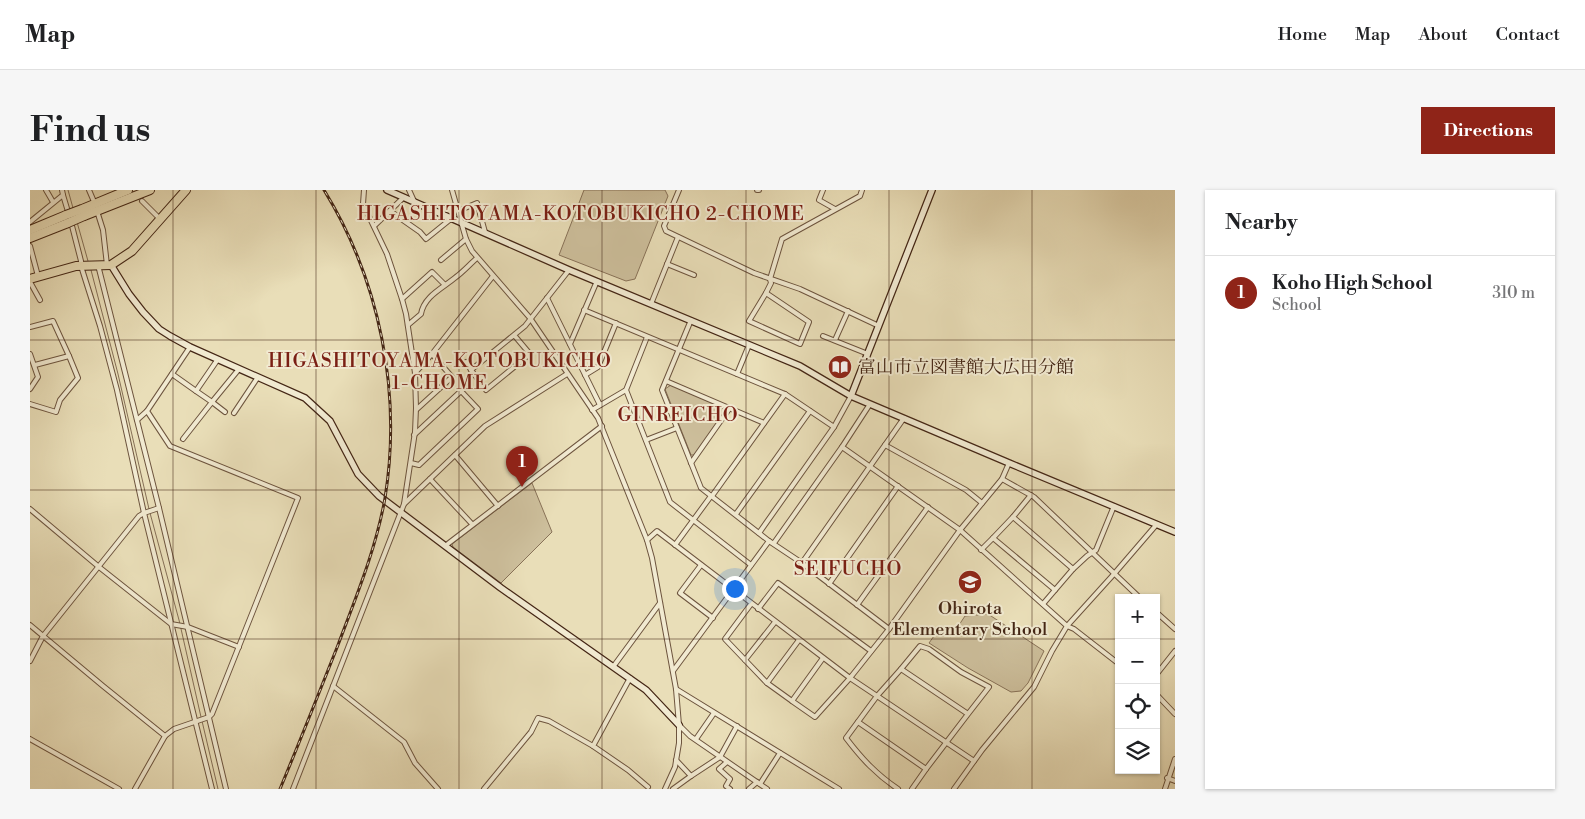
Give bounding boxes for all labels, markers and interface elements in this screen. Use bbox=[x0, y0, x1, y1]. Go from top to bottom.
text: Map bbox=[25, 20, 75, 50]
text: Home bbox=[1278, 23, 1327, 46]
text: Map bbox=[1355, 23, 1391, 46]
text: About bbox=[1419, 23, 1468, 46]
text: Contact bbox=[1496, 23, 1560, 46]
button: Directions bbox=[1421, 107, 1555, 154]
text: Find us bbox=[30, 109, 150, 152]
district label: HIGASHITOYAMA-KOTOBUKICHO 2-CHOME bbox=[357, 202, 805, 226]
text: Nearby bbox=[1225, 210, 1298, 236]
text: Koho High School bbox=[1272, 271, 1433, 295]
text: 1 bbox=[1237, 283, 1245, 303]
text: 310 m bbox=[1492, 283, 1535, 303]
text: School bbox=[1272, 295, 1321, 315]
district label: HIGASHITOYAMA-KOTOBUKICHO 1-CHOME bbox=[268, 349, 612, 395]
library icon: 富山市立図書館大広田分館 bbox=[827, 354, 853, 380]
place label: 富山市立図書館大広田分館 bbox=[858, 356, 1074, 379]
district label: GINREICHO bbox=[617, 403, 739, 427]
pin: 1 bbox=[506, 446, 538, 487]
district label: SEIFUCHO bbox=[794, 557, 902, 581]
school or university icon: Ohirota Elementary School bbox=[957, 569, 983, 595]
your location bbox=[722, 576, 748, 602]
map controls bbox=[1115, 594, 1160, 774]
button: + bbox=[1115, 594, 1160, 639]
place label: Ohirota Elementary School bbox=[893, 597, 1048, 641]
button: − bbox=[1115, 639, 1160, 684]
button: locate bbox=[1115, 684, 1160, 729]
button: layers bbox=[1115, 729, 1160, 774]

